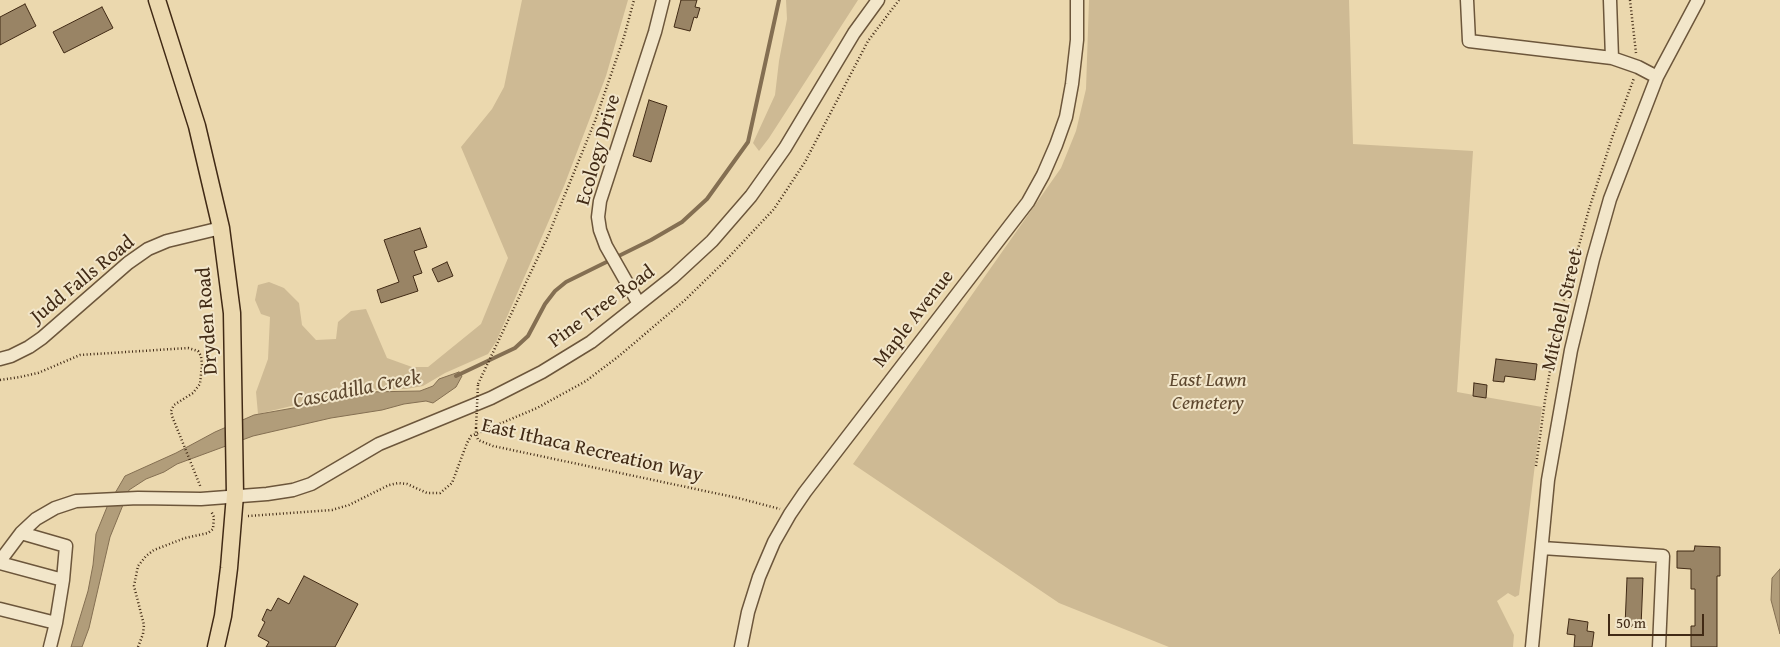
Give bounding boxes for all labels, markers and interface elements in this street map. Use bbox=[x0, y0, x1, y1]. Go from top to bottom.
street label: Ecology Drive bbox=[572, 92, 626, 208]
street label: Judd Falls Road bbox=[26, 231, 140, 329]
street label: Mitchell Street bbox=[1537, 247, 1589, 373]
street label: Pine Tree Road bbox=[544, 260, 660, 354]
street label: Maple Avenue bbox=[868, 265, 960, 373]
street label: Dryden Road bbox=[192, 266, 224, 376]
water label: Cascadilla Creek bbox=[291, 365, 423, 415]
park label: East Lawn Cemetery bbox=[1169, 369, 1247, 416]
street label: East Ithaca Recreation Way bbox=[479, 414, 705, 488]
scale bar bbox=[1610, 604, 1706, 636]
text: 50 m bbox=[1616, 612, 1646, 633]

